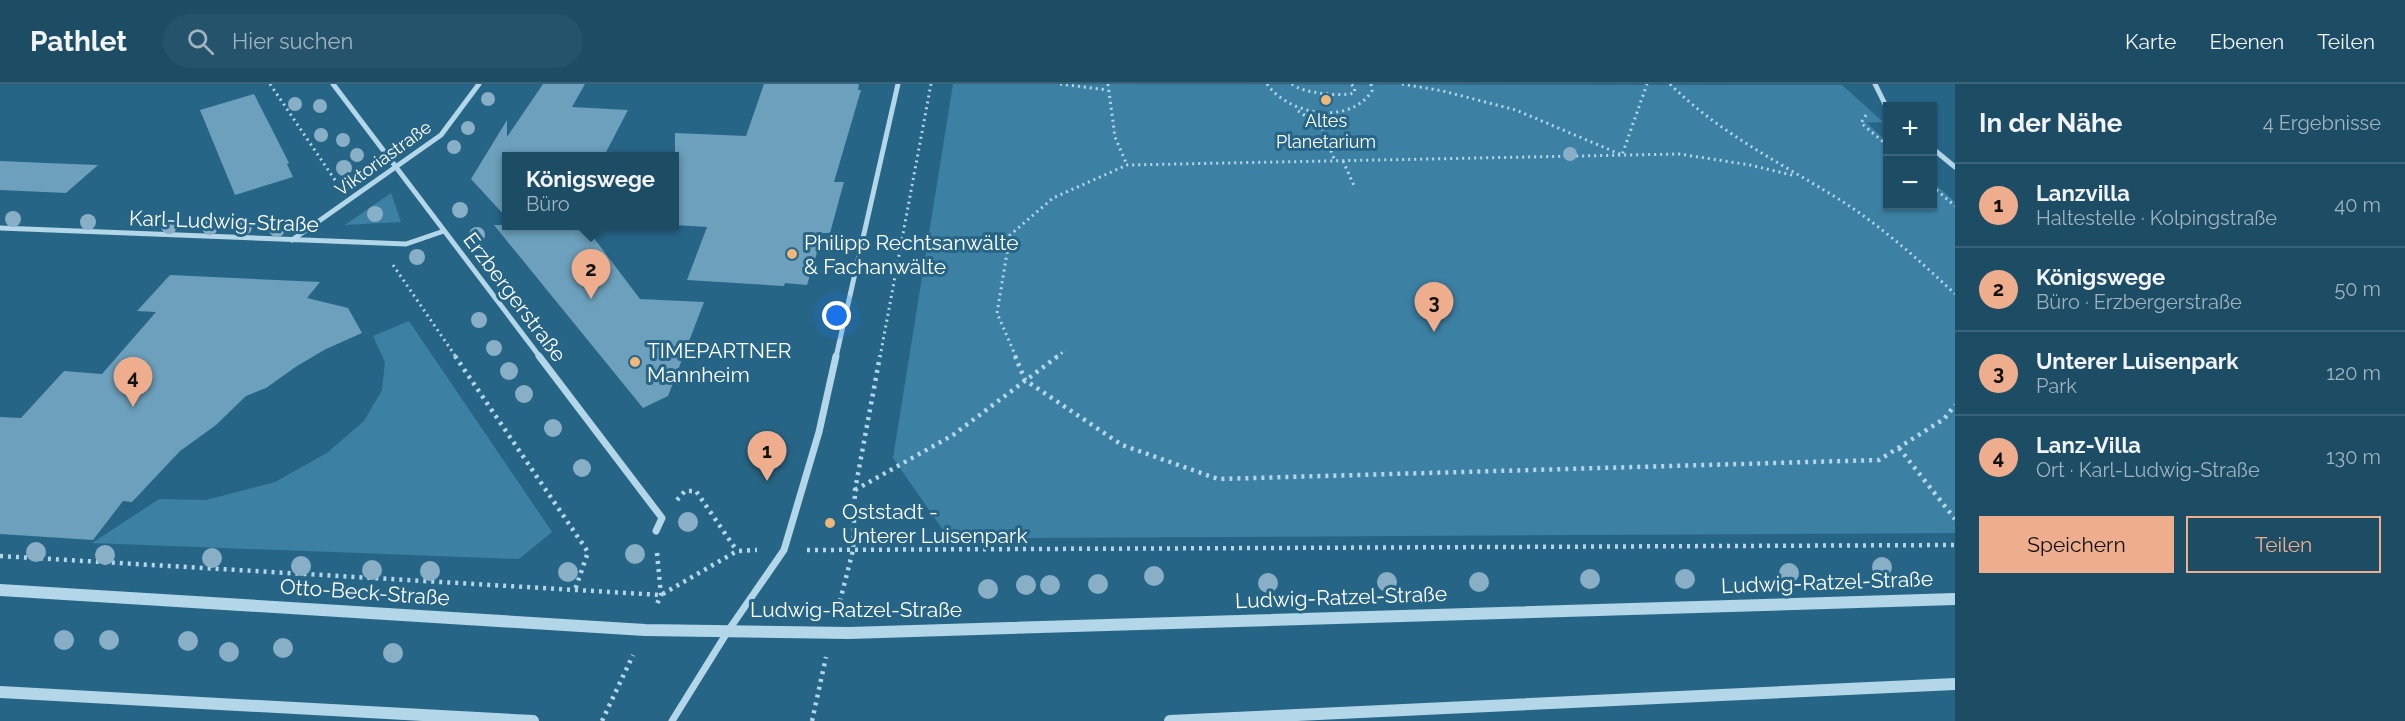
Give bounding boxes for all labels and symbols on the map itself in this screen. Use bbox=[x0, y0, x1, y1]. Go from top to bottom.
marker: Altes Planetarium bbox=[1319, 93, 1333, 107]
place label: Altes Planetarium bbox=[1276, 110, 1376, 152]
street label: Viktoriastraße bbox=[331, 116, 435, 200]
street label: Karl-Ludwig-Straße bbox=[129, 205, 319, 237]
street label: Erzbergerstraße bbox=[458, 227, 572, 367]
place label: Philipp Rechtsanwälte & Fachanwälte bbox=[804, 230, 1019, 279]
marker: Philipp Rechtsanwälte & Fachanwälte bbox=[785, 247, 799, 261]
pin: 2 bbox=[572, 250, 610, 299]
pin: 3 bbox=[1414, 282, 1454, 332]
your location bbox=[822, 301, 851, 330]
place label: TIMEPARTNER Mannheim bbox=[647, 338, 792, 387]
marker: TIMEPARTNER Mannheim bbox=[628, 355, 642, 369]
pin: 4 bbox=[114, 358, 152, 407]
pin: 1 bbox=[748, 432, 786, 481]
place label: Oststadt - Unterer Luisenpark bbox=[842, 499, 1028, 548]
marker: Oststadt - Unterer Luisenpark bbox=[823, 516, 837, 530]
street label: Ludwig-Ratzel-Straße bbox=[1721, 566, 1933, 598]
street label: Otto-Beck-Straße bbox=[279, 574, 451, 610]
street label: Ludwig-Ratzel-Straße bbox=[1235, 581, 1447, 613]
street label: Ludwig-Ratzel-Straße bbox=[750, 597, 962, 622]

